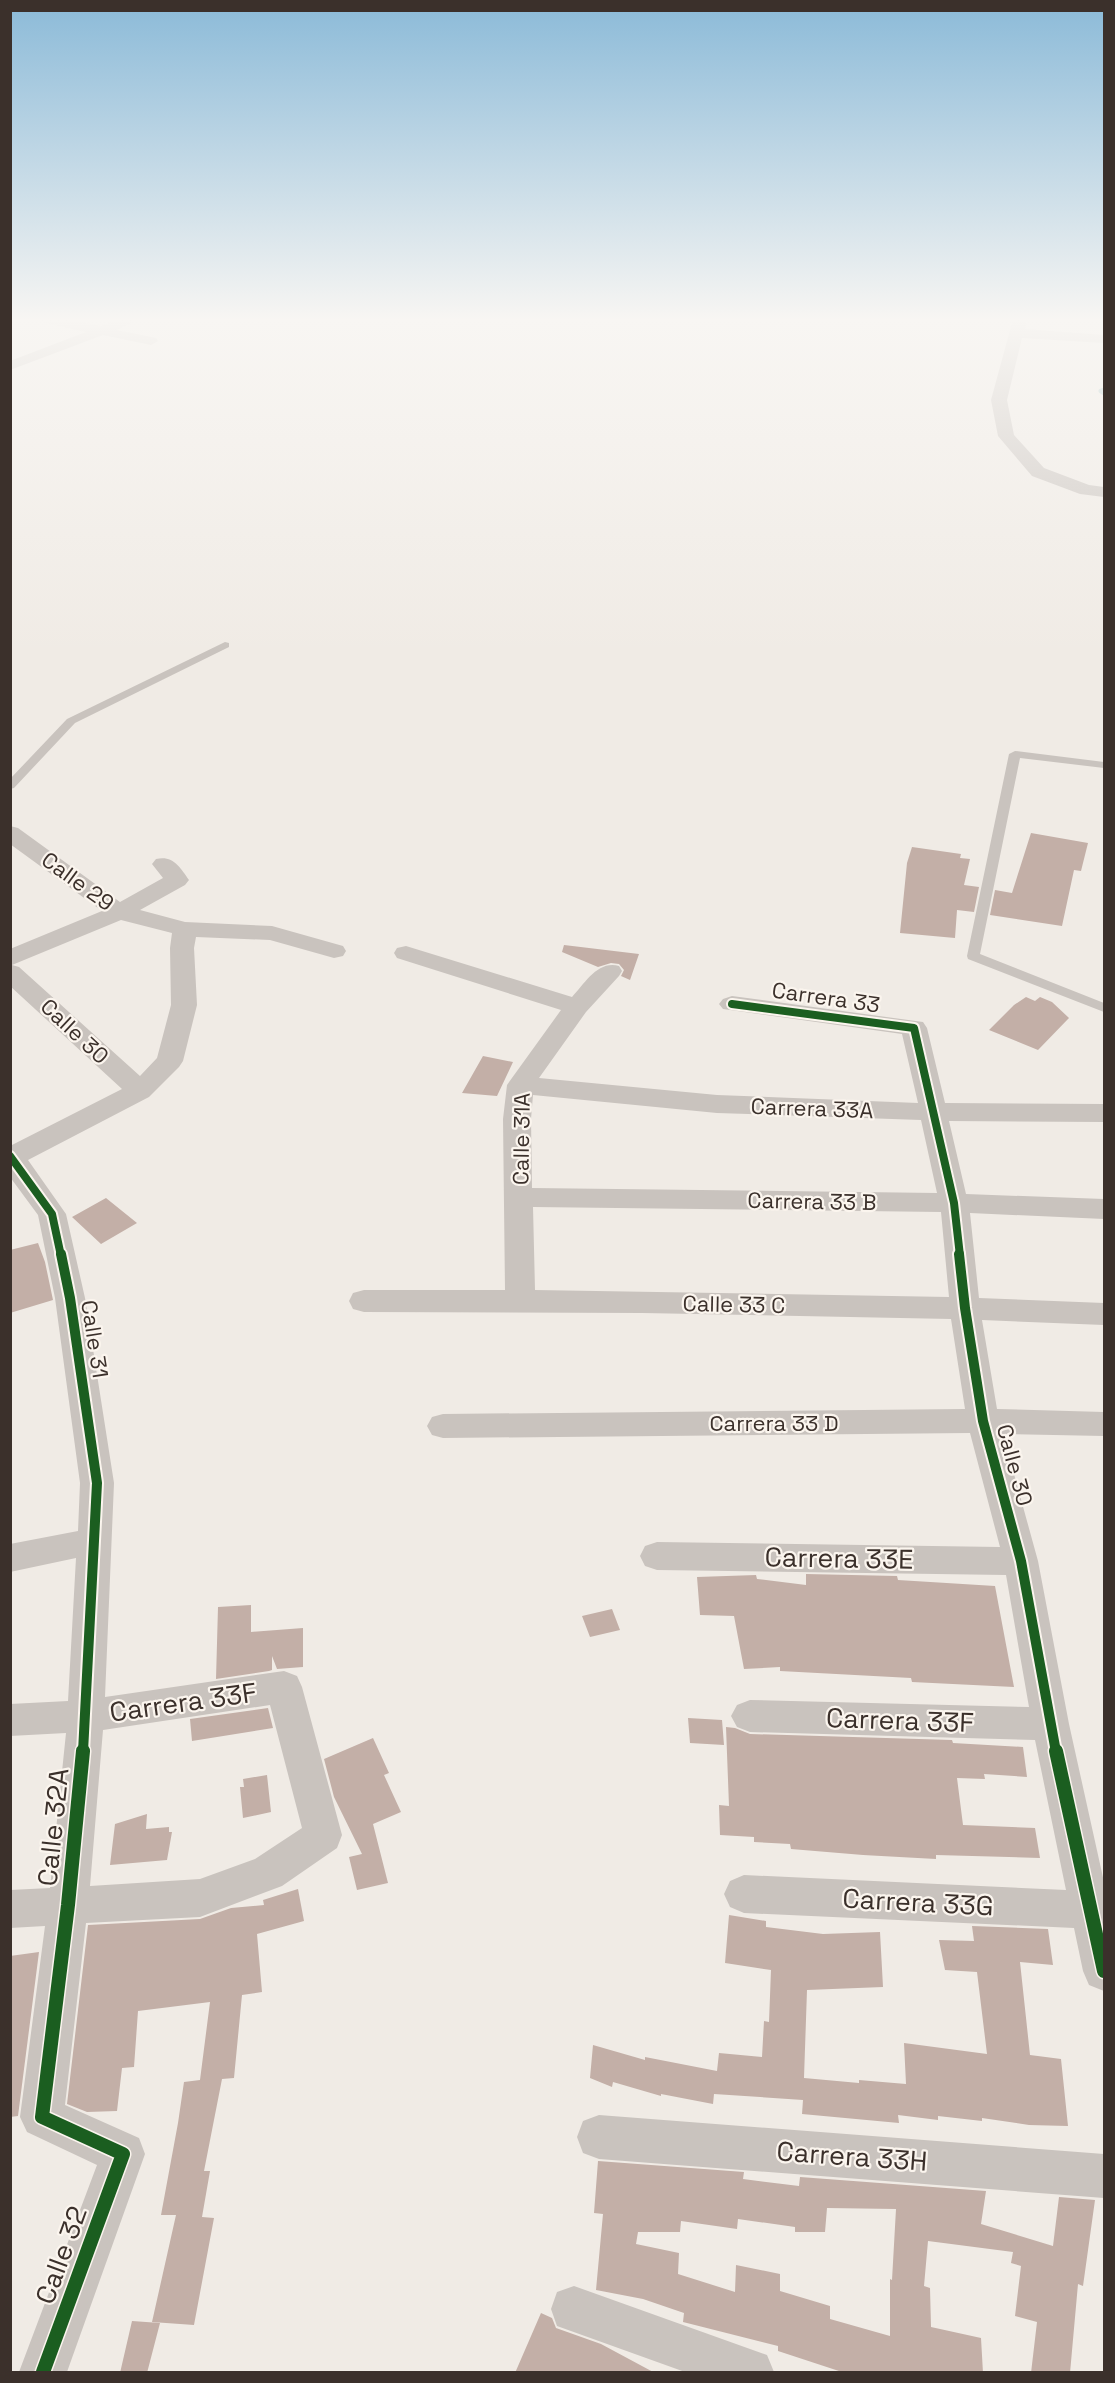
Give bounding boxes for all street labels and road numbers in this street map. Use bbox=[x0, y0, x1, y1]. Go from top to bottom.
street label: Calle 29 bbox=[36, 845, 120, 917]
street label: Carrera 33 bbox=[770, 976, 882, 1018]
street label: Calle 30 bbox=[35, 992, 115, 1070]
street label: Calle 31A bbox=[506, 1092, 536, 1185]
street label: Carrera 33A bbox=[750, 1092, 874, 1124]
street label: Carrera 33 B bbox=[747, 1186, 877, 1216]
street label: Calle 33 C bbox=[682, 1289, 786, 1319]
street label: Calle 31 bbox=[75, 1298, 115, 1380]
street label: Carrera 33 D bbox=[709, 1409, 839, 1437]
street label: Calle 30 bbox=[991, 1421, 1039, 1509]
street label: Carrera 33E bbox=[764, 1539, 914, 1577]
street label: Carrera 33F bbox=[107, 1674, 259, 1730]
street label: Carrera 33F bbox=[825, 1700, 975, 1740]
street label: Calle 32A bbox=[29, 1766, 77, 1888]
street label: Carrera 33G bbox=[842, 1881, 994, 1923]
street label: Carrera 33H bbox=[775, 2133, 929, 2179]
street label: Calle 32 bbox=[27, 2201, 95, 2309]

